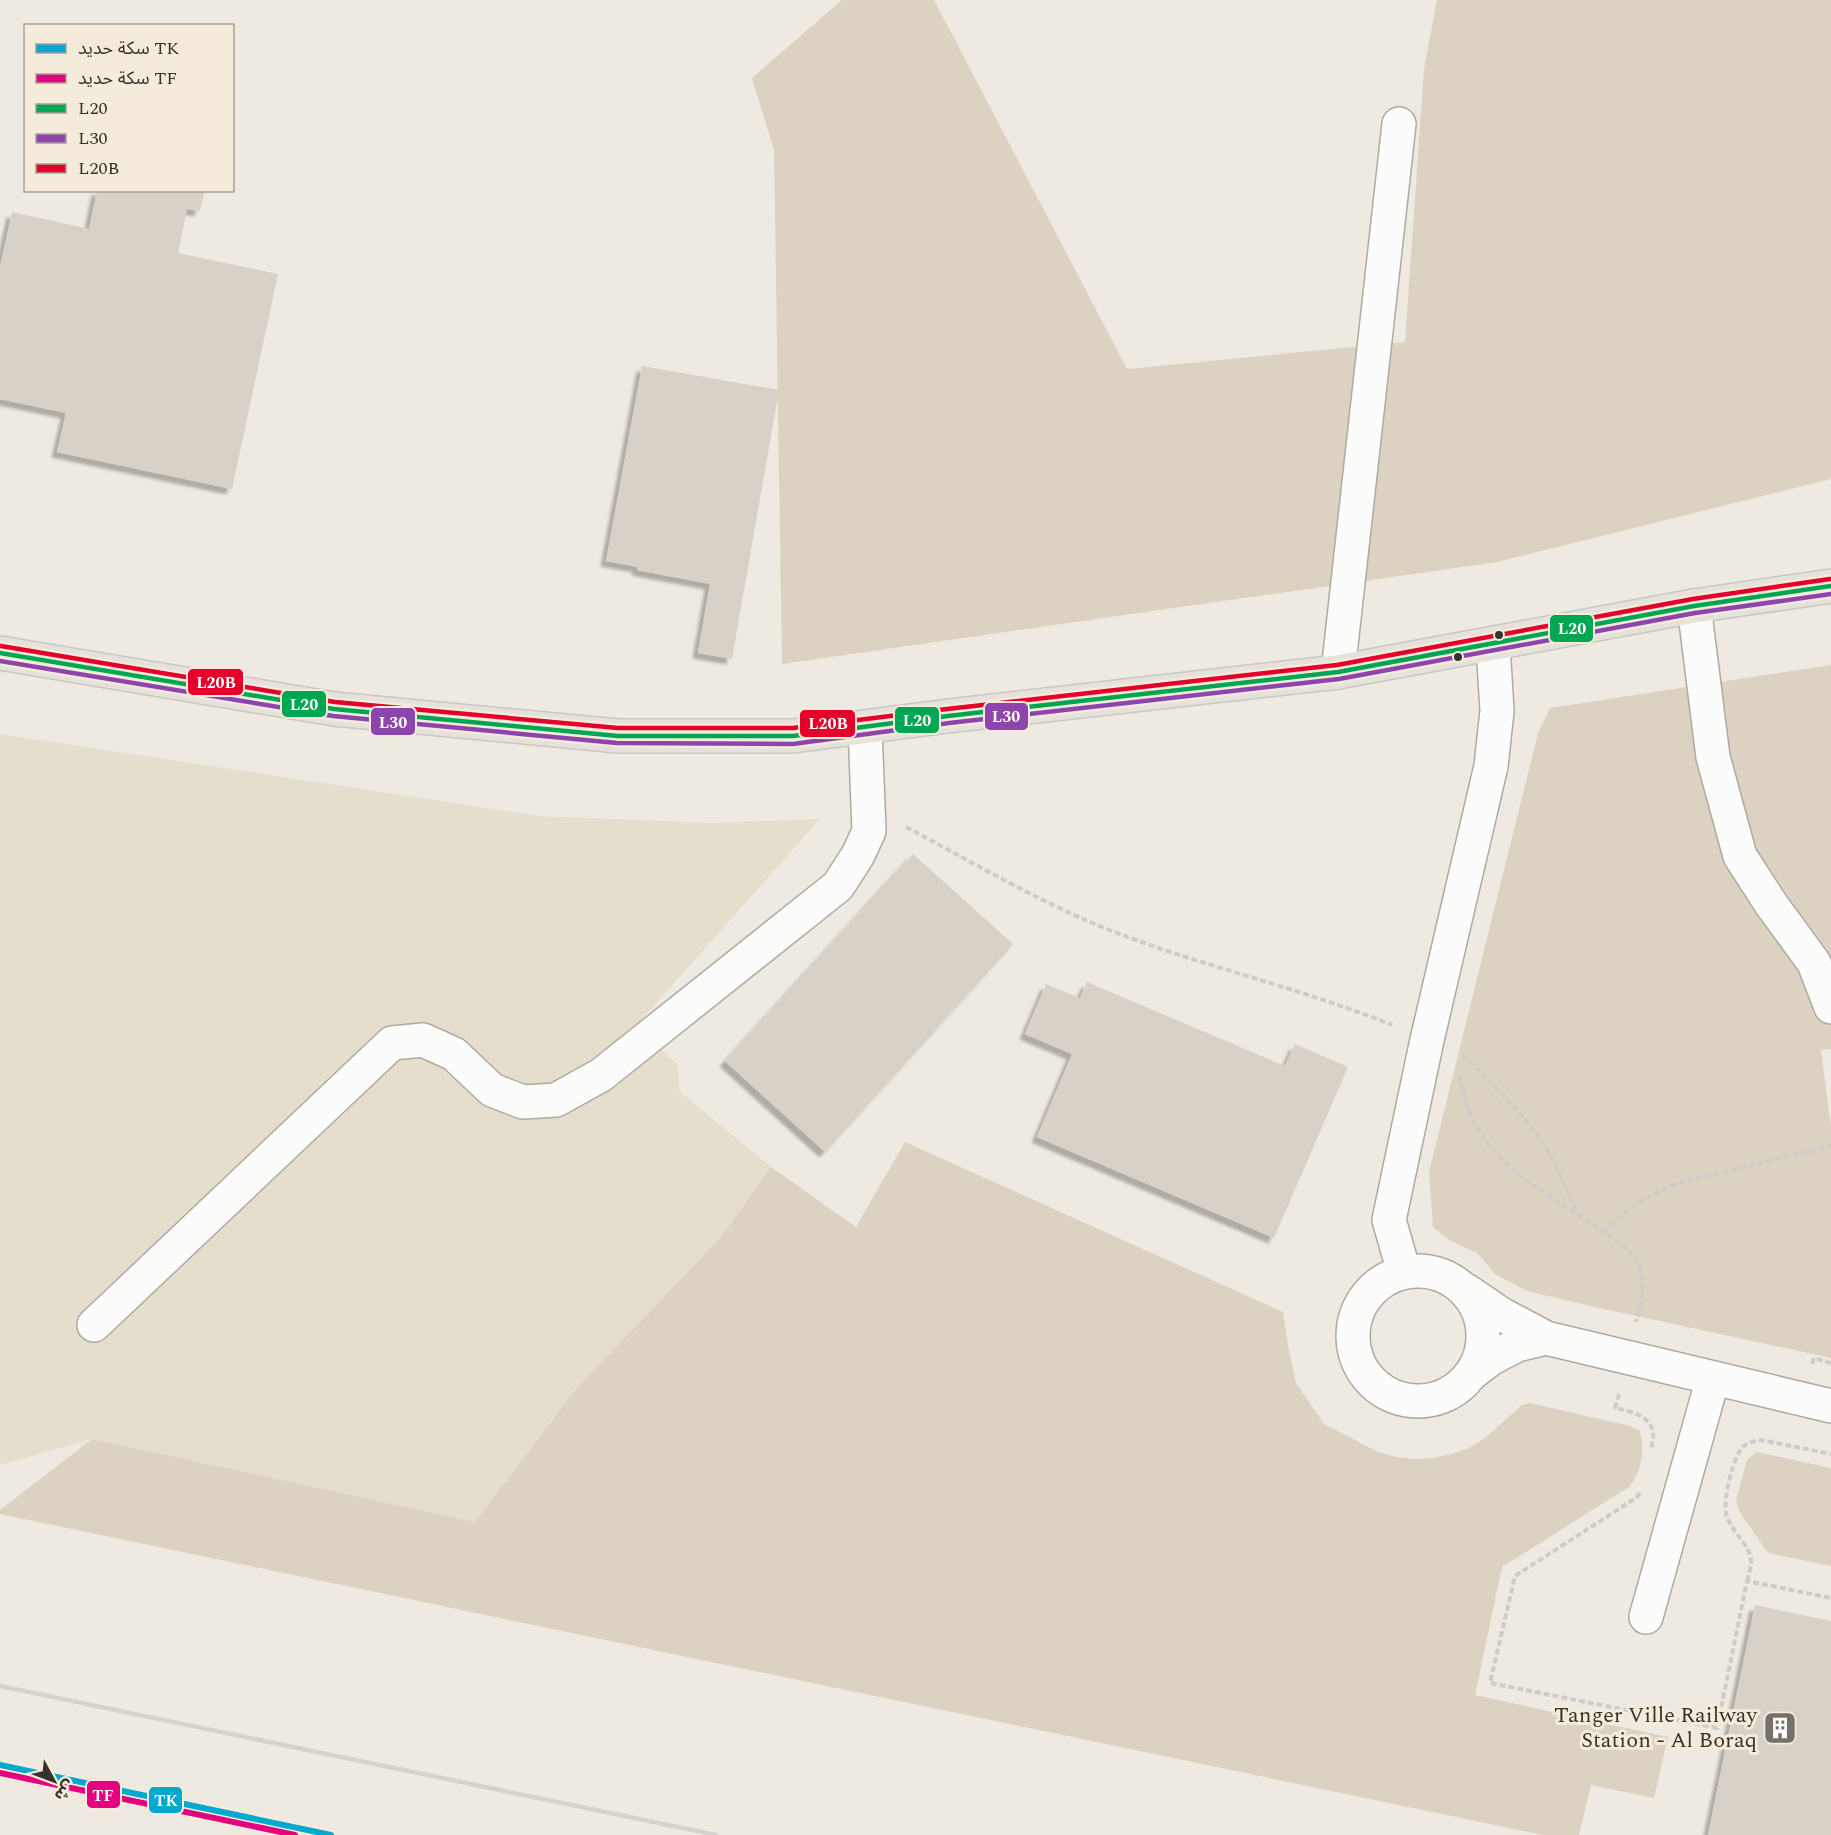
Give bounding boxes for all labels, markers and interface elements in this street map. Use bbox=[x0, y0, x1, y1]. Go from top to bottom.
legend bbox=[24, 24, 234, 192]
text: سكة حديد TK bbox=[78, 35, 179, 62]
text: سكة حديد TF bbox=[78, 65, 177, 92]
text: L20 bbox=[78, 95, 107, 122]
text: L30 bbox=[78, 125, 107, 152]
text: L20B bbox=[78, 155, 119, 182]
line badge: L20 bbox=[1549, 614, 1594, 643]
text: L20 bbox=[1558, 617, 1586, 641]
unlabelled marker bbox=[1493, 629, 1505, 641]
unlabelled marker bbox=[1452, 651, 1464, 663]
line badge: L20B bbox=[187, 668, 244, 696]
text: L20B bbox=[196, 671, 236, 695]
line badge: L20 bbox=[281, 690, 327, 718]
text: L20 bbox=[290, 693, 318, 717]
line badge: L30 bbox=[984, 702, 1029, 731]
text: L30 bbox=[992, 705, 1020, 729]
line badge: L20 bbox=[894, 706, 940, 734]
line badge: L30 bbox=[370, 707, 416, 736]
line badge: L20B bbox=[799, 709, 856, 738]
text: L20 bbox=[903, 709, 931, 733]
text: L30 bbox=[379, 711, 407, 735]
text: L20B bbox=[808, 712, 848, 736]
place label: Tanger Ville Railway Station - Al Boraq bbox=[1554, 1699, 1758, 1757]
building icon: Tanger Ville Railway Station - Al Boraq bbox=[1762, 1710, 1798, 1746]
north arrow bbox=[24, 1751, 84, 1811]
text: ش bbox=[48, 1774, 81, 1806]
line badge: TF bbox=[86, 1780, 121, 1809]
text: TF bbox=[92, 1784, 114, 1808]
line badge: TK bbox=[148, 1786, 183, 1814]
text: TK bbox=[154, 1789, 178, 1813]

